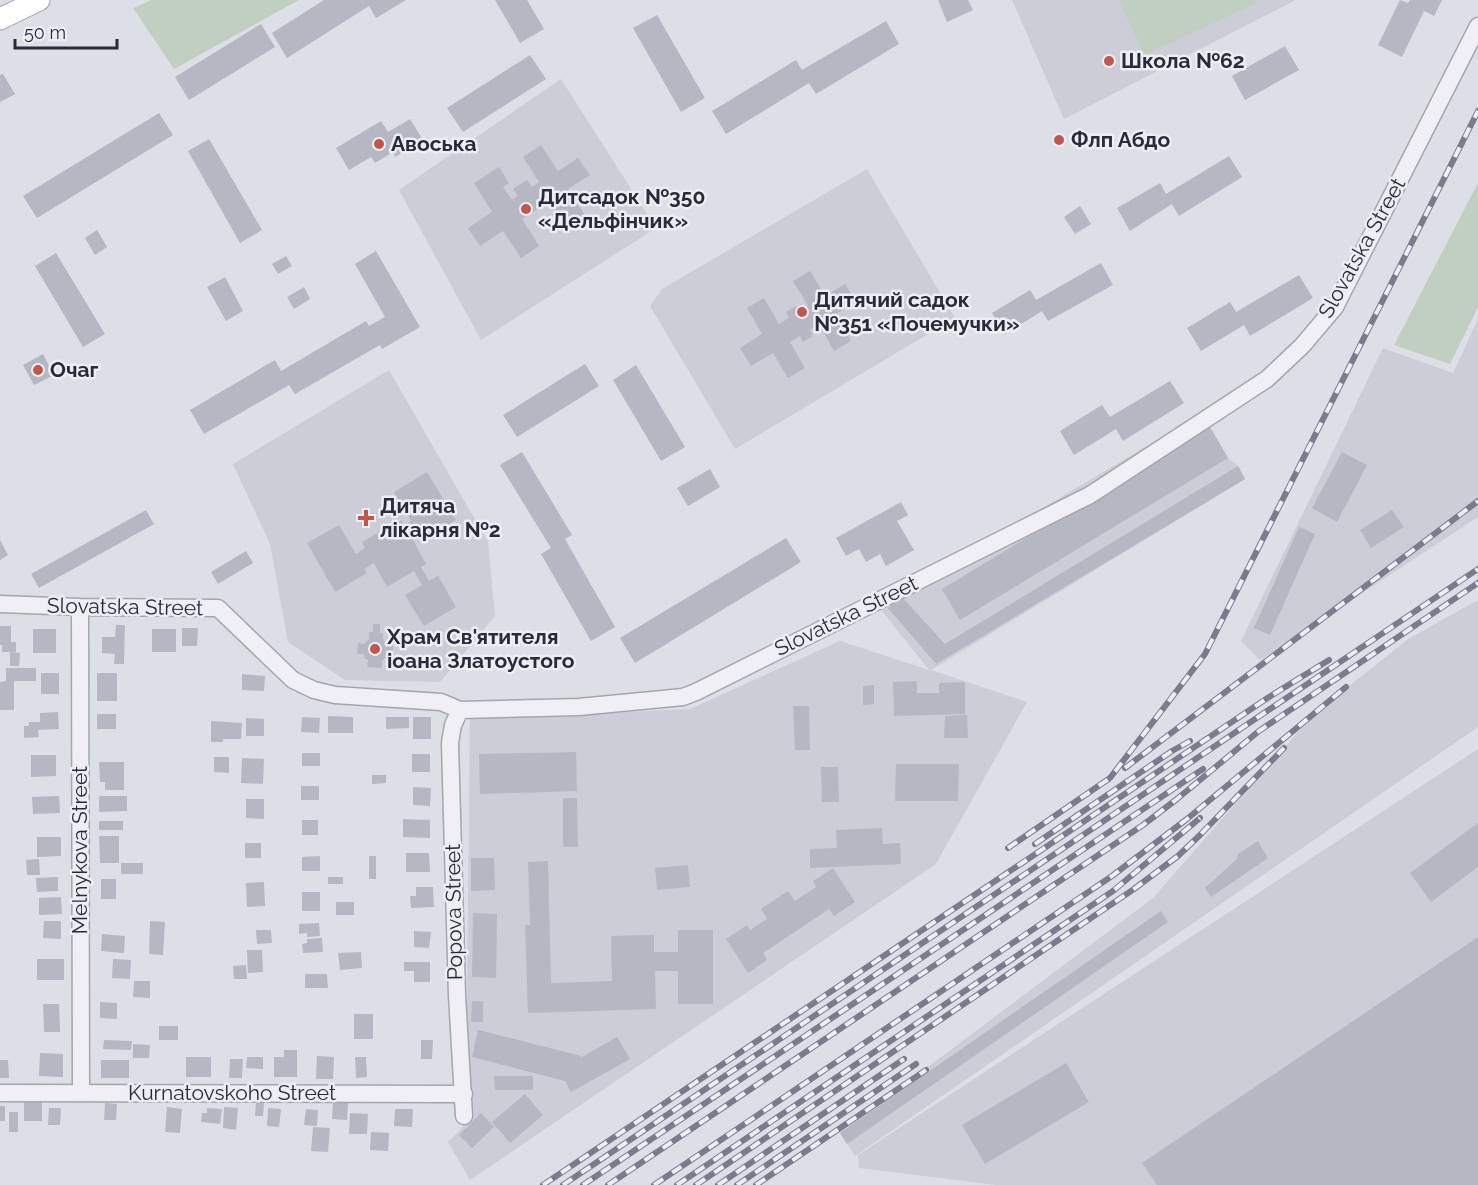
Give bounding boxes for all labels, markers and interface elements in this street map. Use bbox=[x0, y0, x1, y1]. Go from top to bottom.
scale bar bbox=[15, 12, 117, 50]
text: 50 m bbox=[24, 22, 66, 43]
place label: Школа №62 bbox=[1121, 48, 1245, 73]
marker: Школа №62 bbox=[1102, 54, 1116, 68]
place label: Флп Абдо bbox=[1071, 127, 1171, 152]
place label: Авоська bbox=[391, 131, 477, 156]
marker: Флп Абдо bbox=[1052, 133, 1066, 147]
marker: Авоська bbox=[372, 137, 386, 151]
street label: Slovatska Street bbox=[1313, 173, 1410, 322]
place label: Дитсадок №350 «Дельфінчик» bbox=[538, 184, 705, 233]
marker: Дитсадок №350 «Дельфінчик» bbox=[519, 202, 533, 216]
place label: Дитячий садок №351 «Почемучки» bbox=[814, 287, 1020, 336]
marker: Дитячий садок №351 «Почемучки» bbox=[795, 305, 809, 319]
place label: Очаг bbox=[50, 357, 98, 382]
marker: Очаг bbox=[31, 363, 45, 377]
place label: Дитяча лікарня №2 bbox=[380, 493, 501, 542]
marker: Дитяча лікарня №2 bbox=[357, 509, 375, 527]
street label: Slovatska Street bbox=[770, 570, 921, 661]
street label: Slovatska Street bbox=[47, 593, 203, 620]
place label: Храм Св'ятителя іоана Златоустого bbox=[386, 624, 575, 673]
marker: Храм Св'ятителя іоана Златоустого bbox=[368, 642, 382, 656]
street label: Melnykova Street bbox=[67, 766, 92, 934]
street label: Popova Street bbox=[440, 844, 467, 980]
street label: Kurnatovskoho Street bbox=[128, 1080, 336, 1105]

